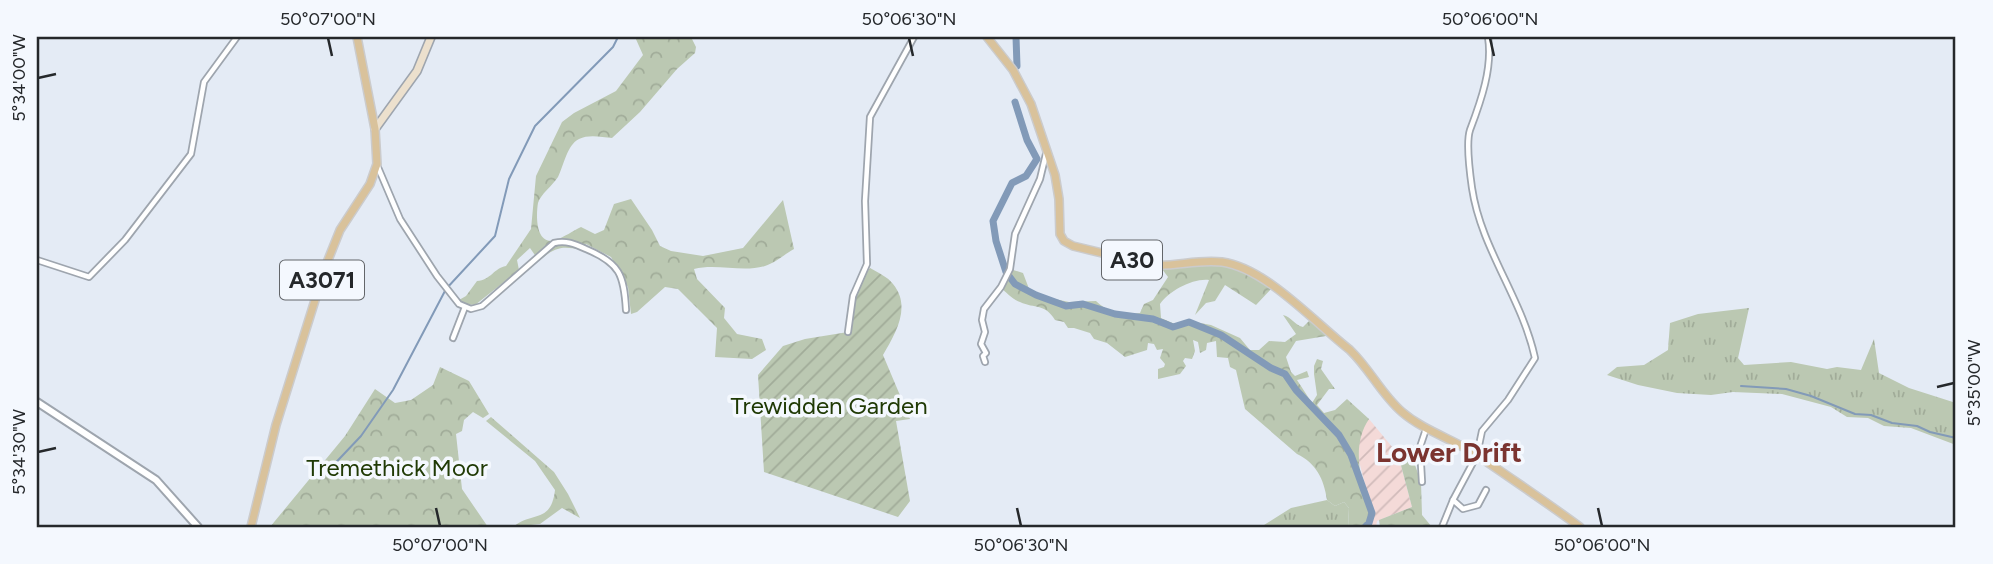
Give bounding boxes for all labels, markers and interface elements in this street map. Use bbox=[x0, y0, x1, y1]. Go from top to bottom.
text: 50°07'00"N bbox=[280, 8, 376, 30]
text: 50°06'30"N bbox=[862, 8, 956, 30]
text: 50°06'00"N bbox=[1442, 8, 1538, 30]
text: 5°34'00"W bbox=[8, 33, 30, 122]
road number: A30 bbox=[1102, 241, 1162, 280]
road number: A3071 bbox=[280, 260, 364, 300]
text: 5°35'00"W bbox=[1963, 339, 1985, 426]
park label: Trewidden Garden bbox=[730, 391, 928, 420]
text: 5°34'30"W bbox=[8, 408, 30, 495]
district label: Lower Drift bbox=[1376, 435, 1522, 469]
park label: Tremethick Moor bbox=[306, 453, 488, 482]
text: 50°07'00"N bbox=[392, 534, 488, 556]
text: 50°06'30"N bbox=[974, 534, 1068, 556]
text: 50°06'00"N bbox=[1554, 534, 1650, 556]

